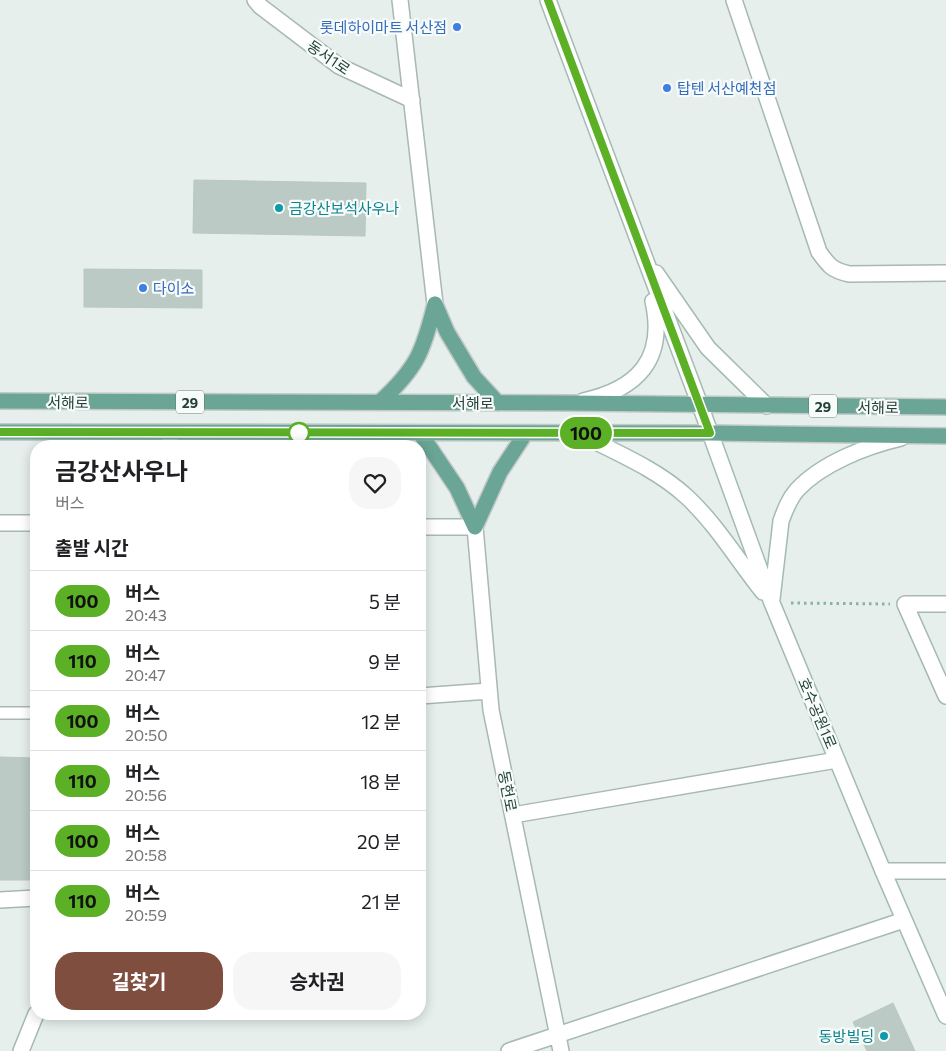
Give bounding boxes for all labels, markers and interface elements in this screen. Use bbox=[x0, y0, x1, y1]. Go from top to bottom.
place label: 롯데하이마트 서산점 bbox=[320, 18, 447, 36]
marker: 롯데하이마트 서산점 bbox=[451, 21, 463, 33]
street label: 동서1로 bbox=[304, 36, 354, 78]
place label: 탑텐 서산예천점 bbox=[677, 79, 776, 97]
marker: 탑텐 서산예천점 bbox=[661, 82, 673, 94]
place label: 금강산보석사우나 bbox=[289, 199, 400, 217]
marker: 금강산보석사우나 bbox=[273, 202, 285, 214]
place label: 다이소 bbox=[153, 279, 195, 297]
marker: 다이소 bbox=[137, 282, 149, 294]
road number: 29 bbox=[176, 391, 204, 414]
street label: 서해로 bbox=[47, 393, 89, 411]
street label: 서해로 bbox=[452, 394, 494, 412]
road number: 29 bbox=[809, 394, 837, 418]
street label: 서해로 bbox=[857, 398, 899, 416]
line badge: 100 bbox=[557, 417, 615, 449]
unlabelled marker bbox=[288, 422, 310, 444]
text: 100 bbox=[570, 422, 602, 444]
text: 금강산사우나 bbox=[55, 456, 187, 485]
button: heart bbox=[349, 457, 401, 509]
text: 버스 bbox=[55, 493, 84, 512]
text: 출발 시간 bbox=[55, 536, 129, 559]
text: 버스 bbox=[125, 581, 160, 604]
text: 100 bbox=[66, 590, 99, 612]
text: 5 분 bbox=[369, 590, 401, 613]
text: 20:43 bbox=[125, 605, 167, 624]
text: 버스 bbox=[125, 641, 160, 664]
text: 110 bbox=[68, 650, 97, 672]
text: 9 분 bbox=[368, 650, 401, 673]
text: 20:47 bbox=[125, 665, 166, 684]
street label: 호수공원1로 bbox=[795, 675, 841, 751]
text: 버스 bbox=[125, 701, 160, 724]
text: 100 bbox=[66, 710, 99, 732]
text: 12 분 bbox=[361, 710, 401, 733]
text: 20:50 bbox=[125, 725, 168, 744]
text: 버스 bbox=[125, 761, 160, 784]
street label: 동헌로 bbox=[495, 769, 521, 813]
text: 110 bbox=[68, 770, 97, 792]
text: 18 분 bbox=[360, 770, 401, 793]
text: 20:56 bbox=[125, 785, 167, 804]
text: 버스 bbox=[125, 821, 160, 844]
text: 100 bbox=[66, 830, 99, 852]
text: 20 분 bbox=[357, 830, 401, 853]
text: 20:58 bbox=[125, 845, 167, 864]
text: 버스 bbox=[125, 881, 160, 904]
text: 110 bbox=[68, 890, 97, 912]
text: 21 분 bbox=[361, 890, 401, 913]
text: 20:59 bbox=[125, 905, 167, 924]
button: 길찾기 bbox=[55, 952, 223, 1010]
button: 승차권 bbox=[233, 952, 401, 1010]
place label: 동방빌딩 bbox=[819, 1027, 874, 1045]
marker: 동방빌딩 bbox=[878, 1030, 890, 1042]

